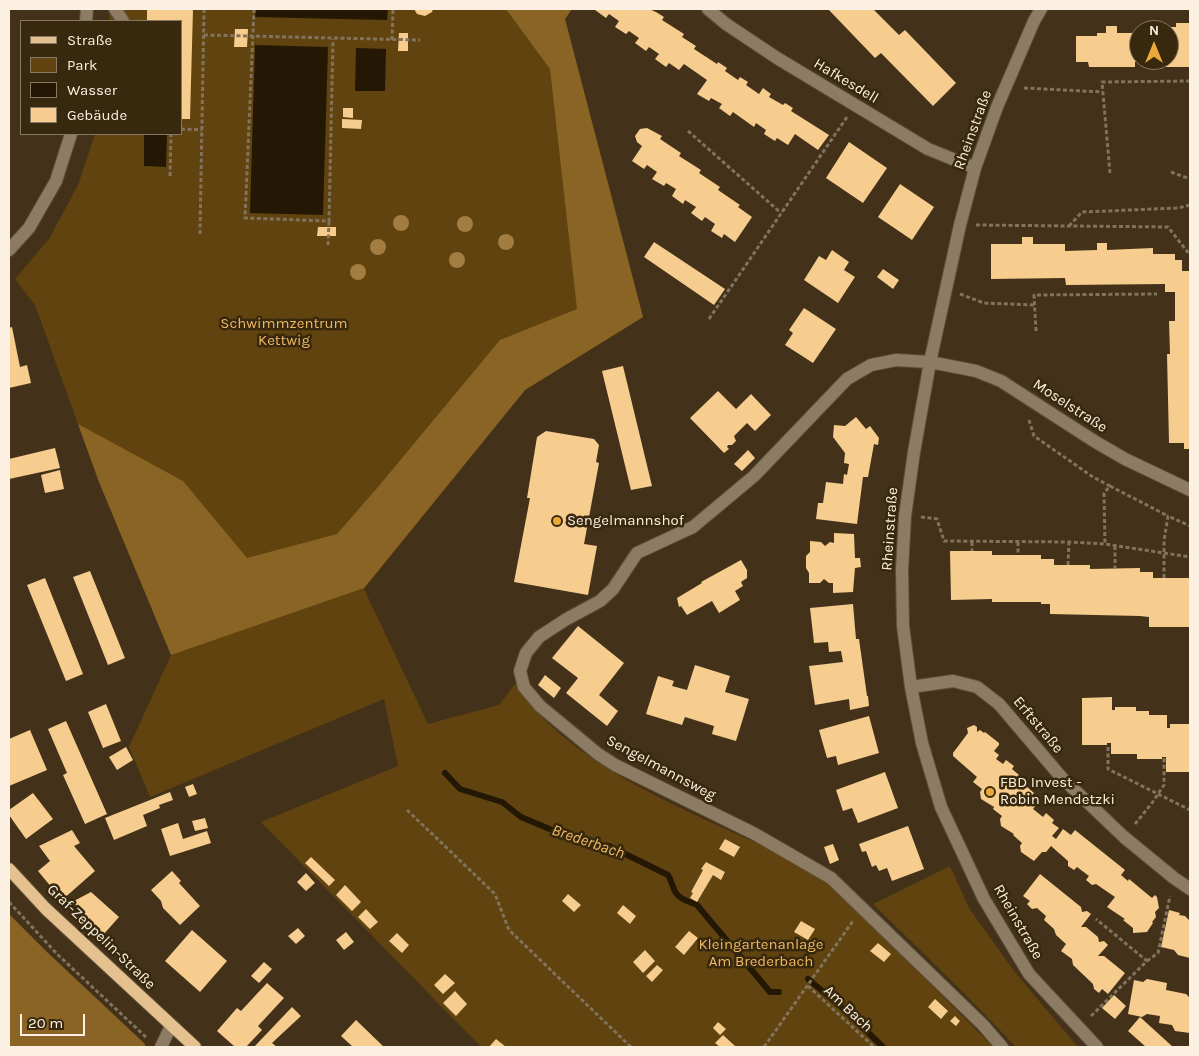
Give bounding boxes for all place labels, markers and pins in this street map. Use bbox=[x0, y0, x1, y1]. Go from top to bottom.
place label: Sengelmannshof bbox=[567, 512, 684, 530]
marker: Sengelmannshof bbox=[551, 515, 563, 527]
place label: FBD Invest - Robin Mendetzki bbox=[1000, 774, 1115, 809]
marker: FBD Invest - Robin Mendetzki bbox=[984, 786, 996, 798]

